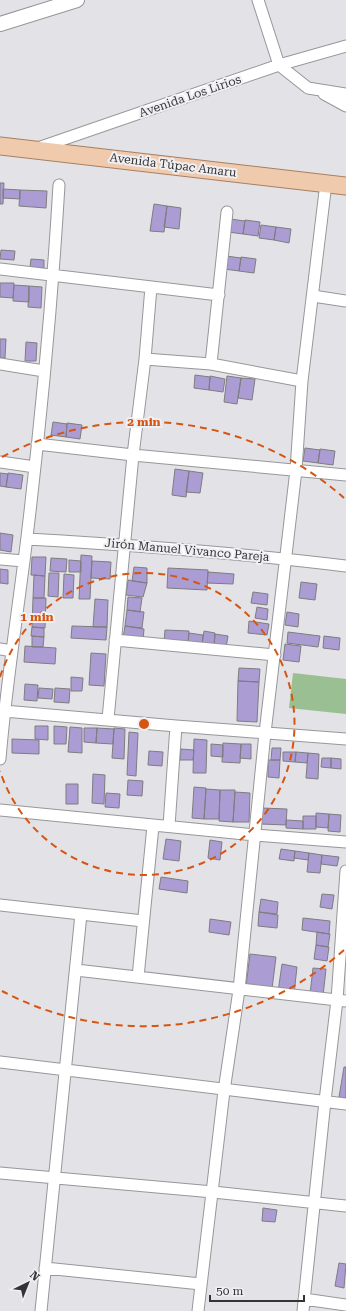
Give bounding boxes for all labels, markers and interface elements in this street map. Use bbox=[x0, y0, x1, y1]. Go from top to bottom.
street label: Avenida Los Lirios bbox=[137, 72, 243, 120]
street label: Avenida Túpac Amaru bbox=[109, 150, 238, 180]
text: 2 min bbox=[127, 415, 161, 429]
street label: Jirón Manuel Vivanco Pareja bbox=[104, 536, 270, 564]
text: 1 min bbox=[20, 610, 54, 624]
centre of rings bbox=[137, 717, 151, 731]
north arrow bbox=[8, 1263, 48, 1303]
text: N bbox=[27, 1268, 42, 1284]
scale bar bbox=[210, 1277, 304, 1303]
text: 50 m bbox=[216, 1284, 243, 1298]

